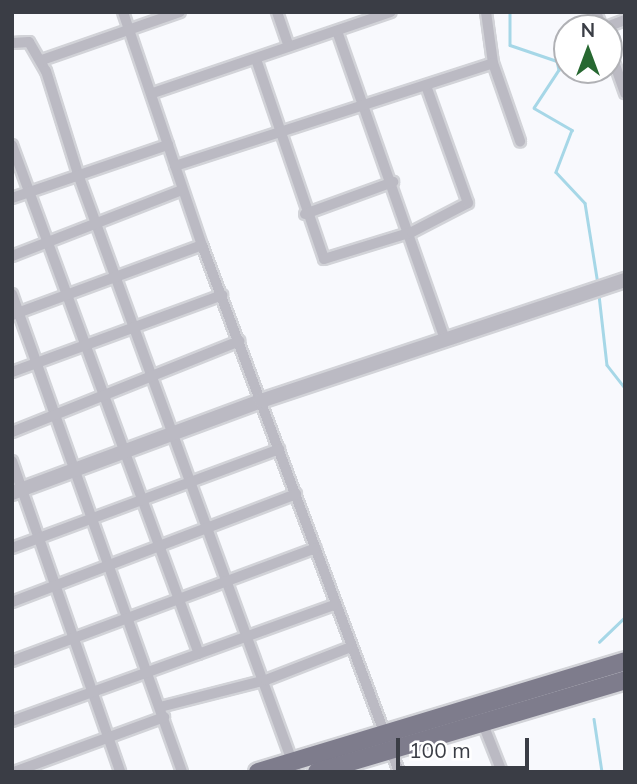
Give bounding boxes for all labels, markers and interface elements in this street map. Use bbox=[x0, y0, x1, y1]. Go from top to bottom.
north arrow bbox=[553, 14, 623, 84]
text: N bbox=[581, 18, 595, 42]
scale bar bbox=[399, 724, 532, 768]
text: 100 m bbox=[409, 737, 471, 763]

